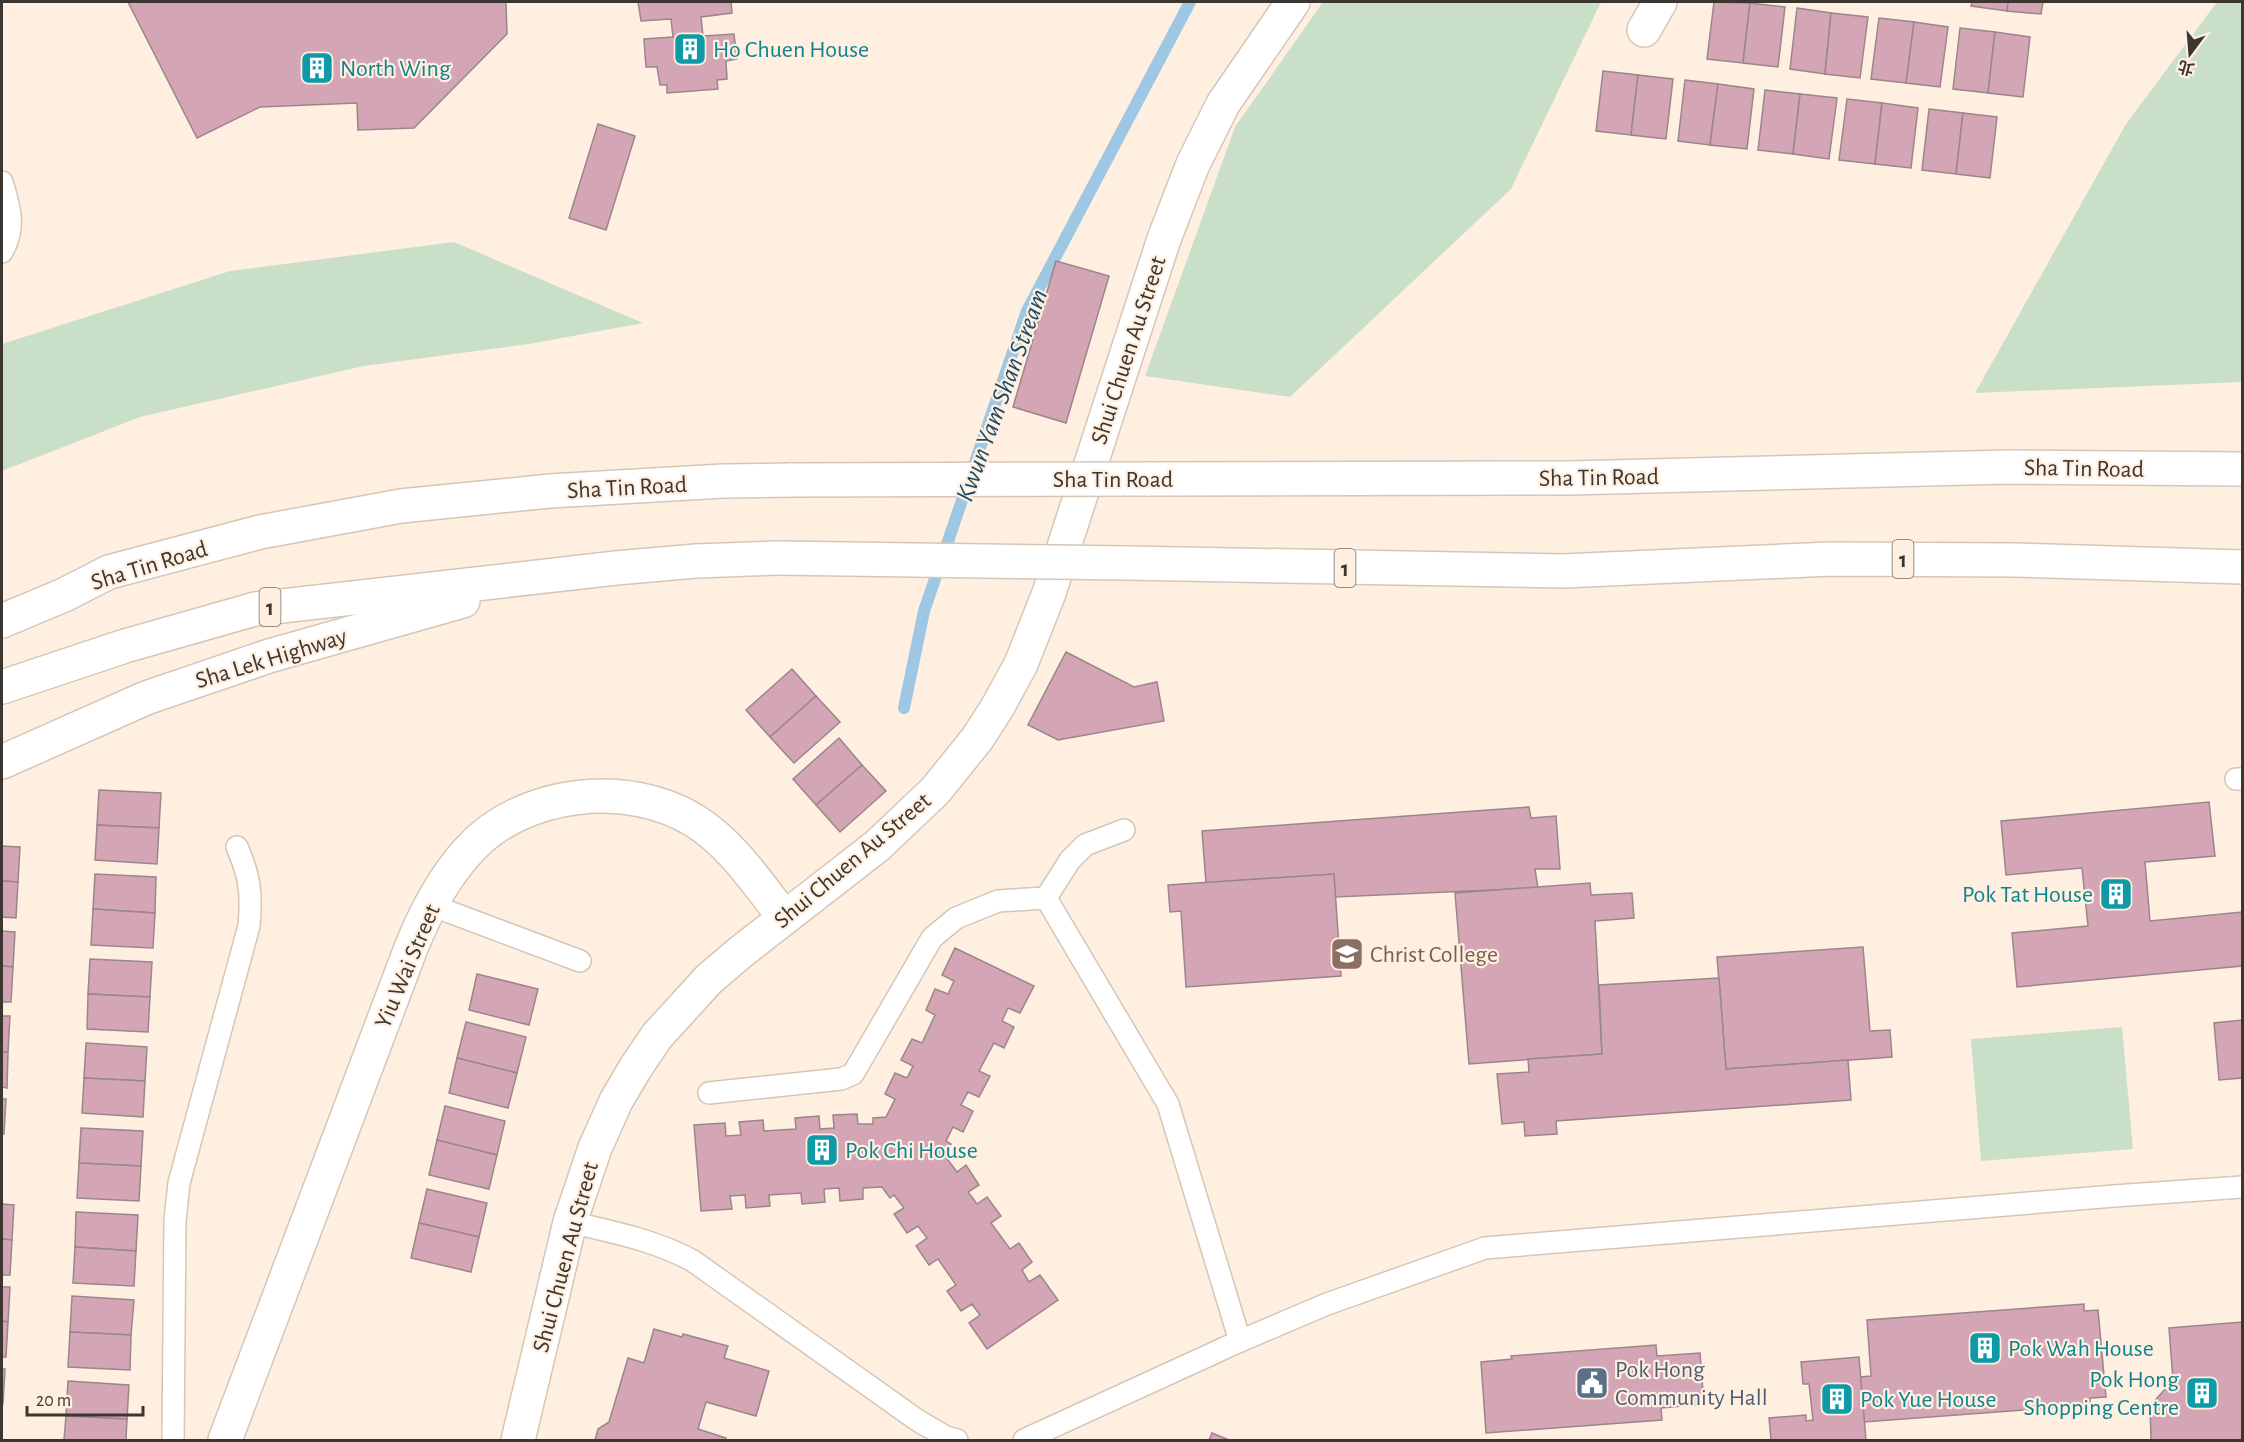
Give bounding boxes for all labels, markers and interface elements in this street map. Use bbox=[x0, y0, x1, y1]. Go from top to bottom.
north arrow bbox=[2160, 24, 2220, 84]
building icon: Ho Chuen House bbox=[672, 31, 708, 67]
place label: Ho Chuen House bbox=[713, 38, 869, 62]
building icon: North Wing bbox=[299, 50, 335, 86]
place label: North Wing bbox=[340, 57, 451, 81]
text: 北 bbox=[2176, 58, 2196, 78]
street label: Shui Chuen Au Street bbox=[1087, 253, 1171, 447]
water label: Kwun Yam Shan Stream bbox=[951, 286, 1052, 505]
street label: Sha Tin Road bbox=[2024, 456, 2144, 482]
street label: Sha Tin Road bbox=[1539, 465, 1659, 491]
street label: Sha Tin Road bbox=[1053, 468, 1173, 492]
street label: Sha Tin Road bbox=[566, 473, 688, 503]
street label: Sha Tin Road bbox=[88, 537, 210, 595]
road number: 1 bbox=[1892, 540, 1914, 578]
road number: 1 bbox=[1334, 549, 1356, 587]
road number: 1 bbox=[260, 588, 280, 626]
street label: Sha Lek Highway bbox=[193, 625, 350, 693]
street label: Shui Chuen Au Street bbox=[770, 788, 936, 933]
building icon: Pok Tat House bbox=[2098, 876, 2134, 912]
place label: Pok Tat House bbox=[1962, 883, 2093, 907]
street label: Yiu Wai Street bbox=[371, 901, 445, 1032]
school or university icon: Christ College bbox=[1329, 936, 1365, 972]
place label: Christ College bbox=[1370, 943, 1498, 967]
building icon: Pok Chi House bbox=[804, 1132, 840, 1168]
place label: Pok Chi House bbox=[845, 1139, 978, 1163]
street label: Shui Chuen Au Street bbox=[529, 1159, 603, 1355]
building icon: Pok Wah House bbox=[1967, 1330, 2003, 1366]
place label: Pok Wah House bbox=[2008, 1337, 2154, 1361]
place label: Pok Hong Community Hall bbox=[1615, 1358, 1768, 1410]
public building icon: Pok Hong Community Hall bbox=[1574, 1365, 1610, 1401]
place label: Pok Hong Shopping Centre bbox=[2023, 1368, 2179, 1420]
building icon: Pok Hong Shopping Centre bbox=[2184, 1375, 2220, 1411]
scale bar bbox=[27, 1379, 142, 1417]
building icon: Pok Yue House bbox=[1819, 1381, 1855, 1417]
place label: Pok Yue House bbox=[1860, 1388, 1996, 1412]
text: 20 m bbox=[36, 1392, 71, 1410]

